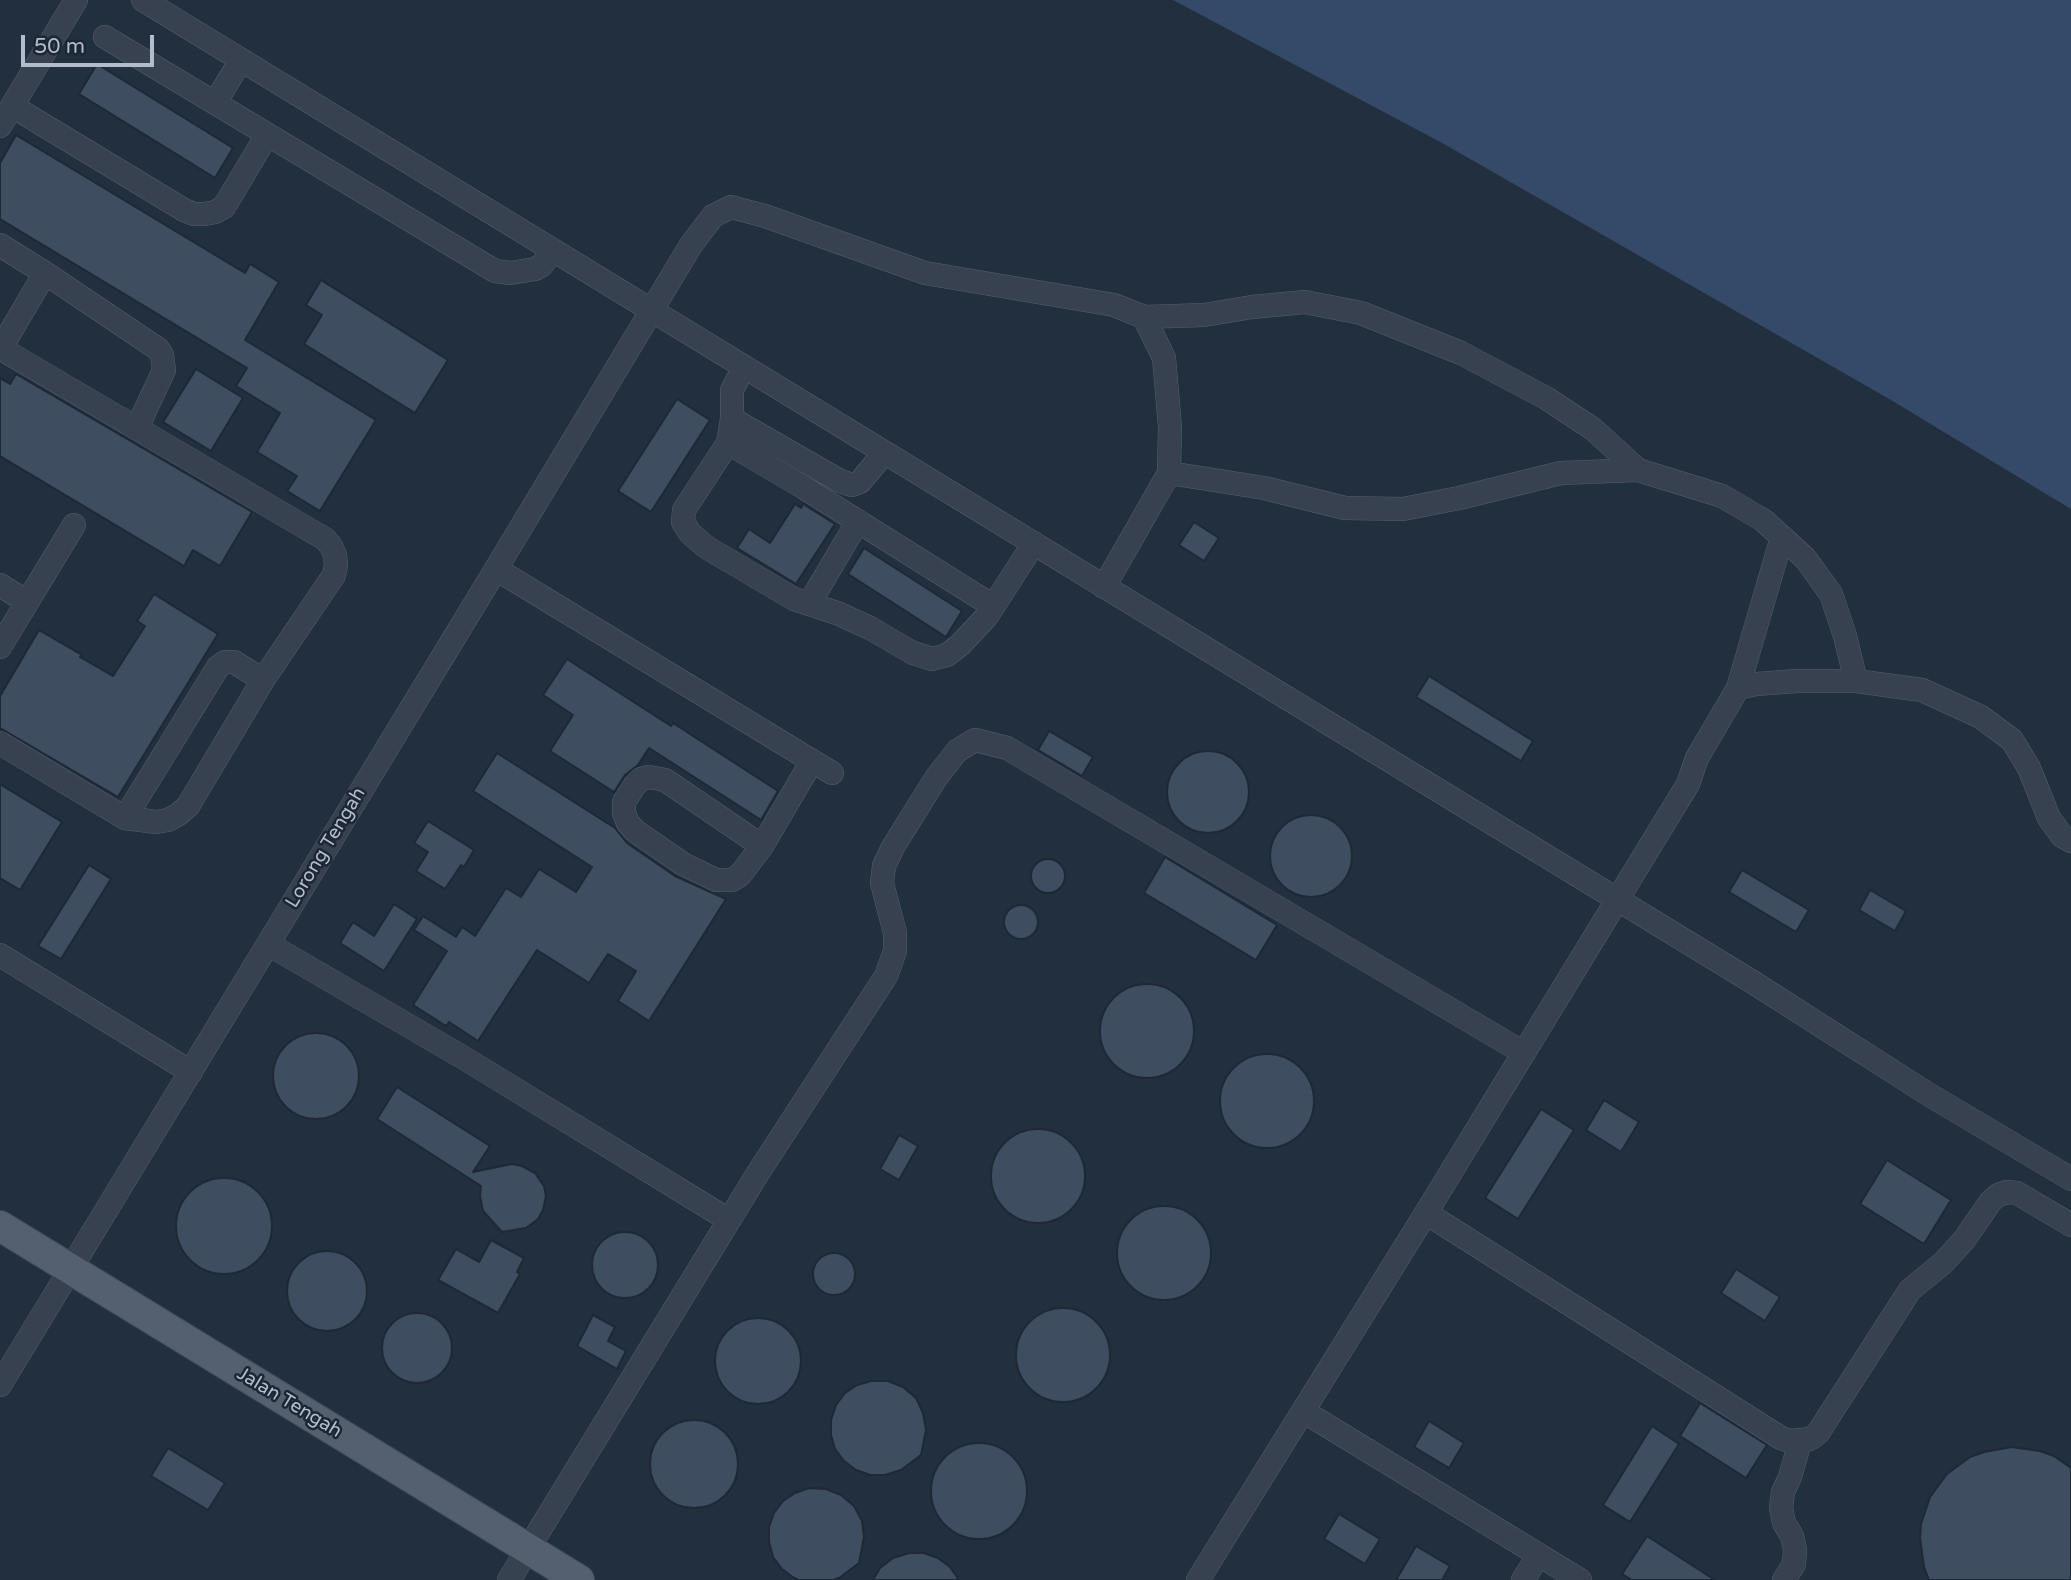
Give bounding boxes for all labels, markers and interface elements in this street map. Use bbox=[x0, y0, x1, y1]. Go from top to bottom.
scale bar bbox=[24, 21, 158, 65]
text: 50 m bbox=[34, 34, 85, 59]
street label: Lorong Tengah bbox=[281, 784, 371, 912]
street label: Jalan Tengah bbox=[232, 1363, 346, 1443]

